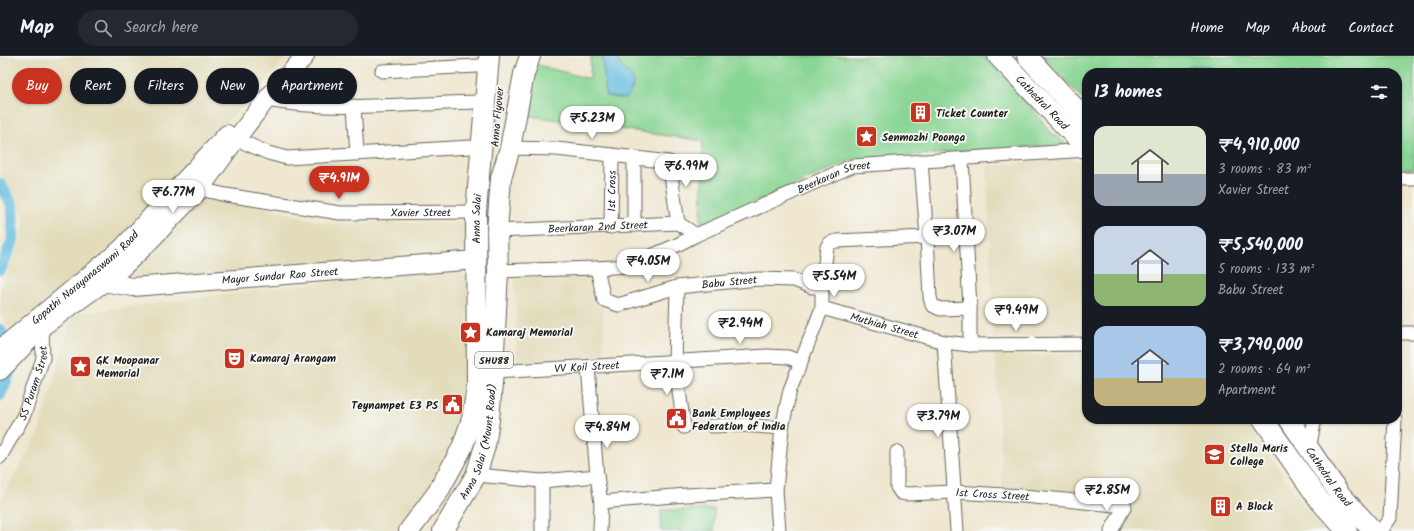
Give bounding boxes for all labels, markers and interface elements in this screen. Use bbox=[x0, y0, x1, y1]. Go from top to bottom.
search box bbox=[78, 10, 358, 46]
text: Map bbox=[20, 13, 54, 43]
text: Search here bbox=[124, 16, 198, 40]
icon: search bbox=[92, 17, 114, 39]
text: Home bbox=[1190, 17, 1224, 39]
text: Map bbox=[1246, 17, 1270, 39]
text: About bbox=[1292, 17, 1326, 39]
text: Contact bbox=[1348, 17, 1394, 39]
chip: Buy bbox=[12, 68, 62, 104]
chip: Rent bbox=[70, 68, 126, 104]
chip: Filters bbox=[134, 68, 198, 104]
chip: New bbox=[206, 68, 259, 104]
chip: Apartment bbox=[267, 68, 357, 104]
street label: Cathedral Road bbox=[1011, 71, 1073, 135]
text: 13 homes bbox=[1094, 79, 1162, 106]
icon: filters bbox=[1368, 81, 1390, 103]
street label: Anna Flyover bbox=[486, 85, 510, 148]
building icon: Ticket Counter bbox=[908, 100, 934, 126]
place label: Ticket Counter bbox=[936, 105, 1009, 123]
pin: ₹5.23M bbox=[559, 106, 625, 140]
text: ₹5.23M bbox=[569, 108, 615, 129]
place icon: Senmozhi Poonga bbox=[853, 124, 879, 150]
place label: Senmozhi Poonga bbox=[882, 129, 966, 147]
text: ₹4,910,000 bbox=[1218, 132, 1300, 159]
icon: home bbox=[1126, 142, 1174, 190]
pin: ₹6.99M bbox=[653, 154, 719, 188]
text: ₹6.99M bbox=[664, 156, 708, 177]
street label: Beerkaran Street bbox=[794, 157, 872, 199]
text: 3 rooms · 83 m² bbox=[1218, 159, 1311, 180]
pin: ₹4.91M bbox=[306, 166, 372, 200]
text: ₹4.91M bbox=[318, 168, 360, 189]
street label: 1st Cross bbox=[603, 170, 622, 212]
pin: ₹6.77M bbox=[140, 180, 206, 214]
text: Xavier Street bbox=[1218, 180, 1289, 201]
text: ₹6.77M bbox=[151, 182, 195, 203]
street label: Anna Salai bbox=[468, 193, 487, 244]
street label: Xavier Street bbox=[391, 204, 452, 223]
street label: Beerkaran 2nd Street bbox=[548, 216, 649, 239]
pin: ₹3.07M bbox=[921, 219, 987, 253]
text: ₹3.07M bbox=[932, 221, 976, 242]
street label: Gopathi Narayanaswami Road bbox=[28, 227, 144, 330]
text: ₹5,540,000 bbox=[1218, 232, 1303, 259]
icon: home bbox=[1126, 242, 1174, 290]
pin: ₹4.05M bbox=[615, 249, 681, 283]
text: ₹4.05M bbox=[626, 251, 670, 272]
text: 5 rooms · 133 m² bbox=[1218, 259, 1314, 280]
street label: Mayor Sundar Rao Street bbox=[221, 263, 340, 290]
pin: ₹5.54M bbox=[801, 264, 867, 298]
text: ₹5.54M bbox=[812, 266, 856, 287]
street label: Babu Street bbox=[701, 271, 759, 295]
text: Babu Street bbox=[1218, 280, 1284, 301]
pin: ₹9.49M bbox=[983, 298, 1049, 332]
text: ₹9.49M bbox=[994, 300, 1038, 321]
street label: Muthiah Street bbox=[848, 308, 921, 345]
pin: ₹2.94M bbox=[707, 311, 773, 345]
text: ₹2.94M bbox=[717, 313, 763, 334]
place icon: Kamaraj Memorial bbox=[458, 319, 484, 345]
place label: Kamaraj Memorial bbox=[486, 324, 573, 342]
text: ₹3,790,000 bbox=[1218, 332, 1303, 359]
icon: home bbox=[1126, 342, 1174, 390]
street label: SS Puram Street bbox=[15, 345, 53, 424]
theatre icon: Kamaraj Arangam bbox=[221, 345, 247, 371]
place label: Kamaraj Arangam bbox=[250, 350, 336, 368]
place label: GK Moopanar Memorial bbox=[96, 352, 160, 383]
road number: SHU88 bbox=[475, 352, 513, 368]
place icon: GK Moopanar Memorial bbox=[68, 353, 94, 379]
street label: VV Koil Street bbox=[554, 357, 621, 378]
text: 2 rooms · 64 m² bbox=[1218, 359, 1310, 380]
pin: ₹7.1M bbox=[639, 362, 695, 396]
text: ₹7.1M bbox=[650, 364, 684, 385]
text: Apartment bbox=[1218, 380, 1276, 401]
street label: Anna Salai (Mount Road) bbox=[455, 383, 502, 504]
public building icon: Teynampet E3 PS bbox=[440, 392, 466, 418]
place label: Teynampet E3 PS bbox=[351, 397, 439, 415]
pin: ₹3.79M bbox=[905, 404, 971, 438]
place label: Bank Employees Federation of India bbox=[692, 405, 786, 436]
public building icon: Bank Employees Federation of India bbox=[664, 406, 690, 432]
text: ₹3.79M bbox=[916, 406, 960, 427]
pin: ₹4.84M bbox=[574, 415, 640, 449]
text: ₹4.84M bbox=[584, 417, 630, 438]
place label: Stella Maris College bbox=[1230, 440, 1289, 471]
school or university icon: Stella Maris College bbox=[1201, 441, 1227, 467]
street label: Cathedral Road bbox=[1300, 443, 1356, 512]
pin: ₹2.85M bbox=[1074, 478, 1140, 512]
text: ₹2.85M bbox=[1084, 480, 1130, 501]
street label: 1st Cross Street bbox=[955, 484, 1031, 507]
building icon: A Block bbox=[1208, 493, 1234, 519]
place label: A Block bbox=[1236, 498, 1273, 516]

